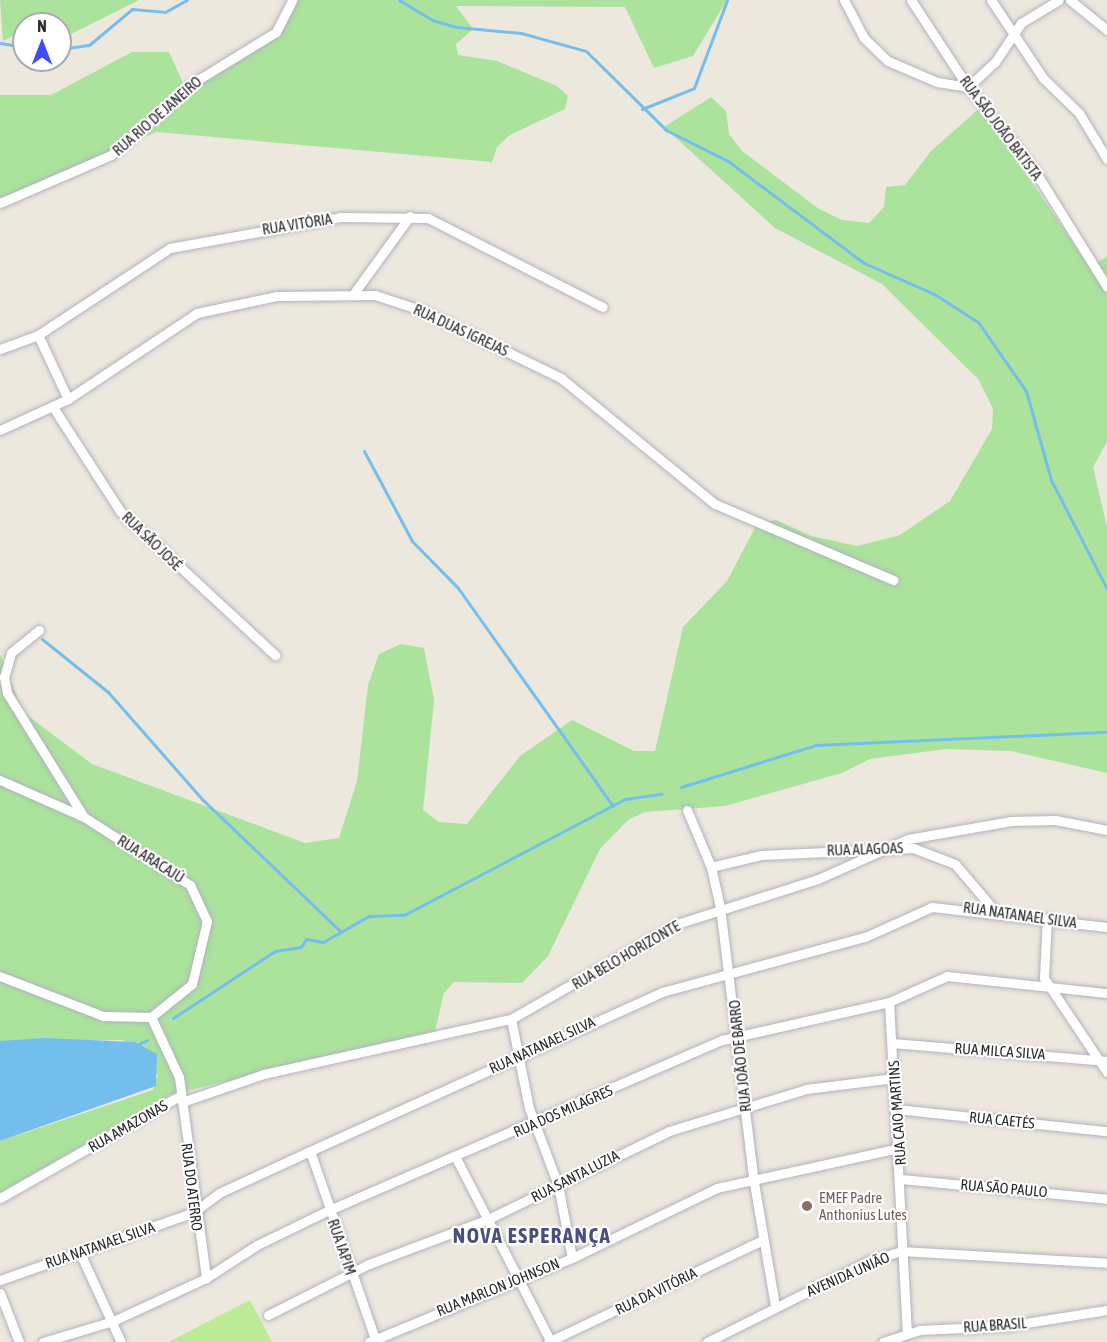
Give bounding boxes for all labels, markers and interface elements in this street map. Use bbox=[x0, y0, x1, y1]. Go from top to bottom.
north arrow bbox=[12, 12, 72, 72]
text: N bbox=[37, 17, 47, 35]
street label: RUA RIO DE JANEIRO bbox=[109, 72, 205, 160]
street label: RUA SÃO JOÃO BATISTA bbox=[956, 72, 1046, 184]
street label: RUA VITÓRIA bbox=[261, 210, 333, 238]
street label: RUA DUAS IGREJAS bbox=[411, 300, 511, 360]
street label: RUA SÃO JOSÉ bbox=[118, 508, 186, 574]
street label: RUA ARACAJÚ bbox=[114, 831, 188, 887]
street label: RUA ALAGOAS bbox=[826, 839, 904, 859]
street label: RUA NATANAEL SILVA bbox=[962, 898, 1078, 932]
street label: RUA BELO HORIZONTE bbox=[569, 917, 683, 993]
street label: RUA JOÃO DE BARRO bbox=[725, 999, 755, 1113]
street label: RUA NATANAEL SILVA bbox=[486, 1013, 598, 1077]
street label: RUA MILCA SILVA bbox=[954, 1039, 1046, 1063]
street label: RUA CAIO MARTINS bbox=[884, 1060, 910, 1166]
street label: RUA DOS MILAGRES bbox=[511, 1081, 615, 1141]
street label: RUA AMAZONAS bbox=[85, 1096, 171, 1156]
street label: RUA CAETÉS bbox=[968, 1108, 1036, 1132]
street label: RUA DO ATERRO bbox=[178, 1142, 206, 1232]
street label: RUA SANTA LUZIA bbox=[528, 1146, 622, 1206]
street label: RUA SÃO PAULO bbox=[960, 1175, 1048, 1201]
place label: EMEF Padre Anthonius Lutes bbox=[819, 1188, 907, 1223]
marker: EMEF Padre Anthonius Lutes bbox=[800, 1199, 814, 1213]
street label: RUA IAPIM bbox=[324, 1217, 360, 1277]
street label: RUA NATANAEL SILVA bbox=[43, 1218, 157, 1272]
district label: NOVA ESPERANÇA bbox=[453, 1222, 611, 1248]
street label: AVENIDA UNIÃO bbox=[804, 1248, 892, 1300]
street label: RUA MARLON JOHNSON bbox=[434, 1254, 562, 1320]
street label: RUA DA VITÓRIA bbox=[612, 1264, 700, 1318]
street label: RUA BRASIL bbox=[963, 1314, 1027, 1336]

